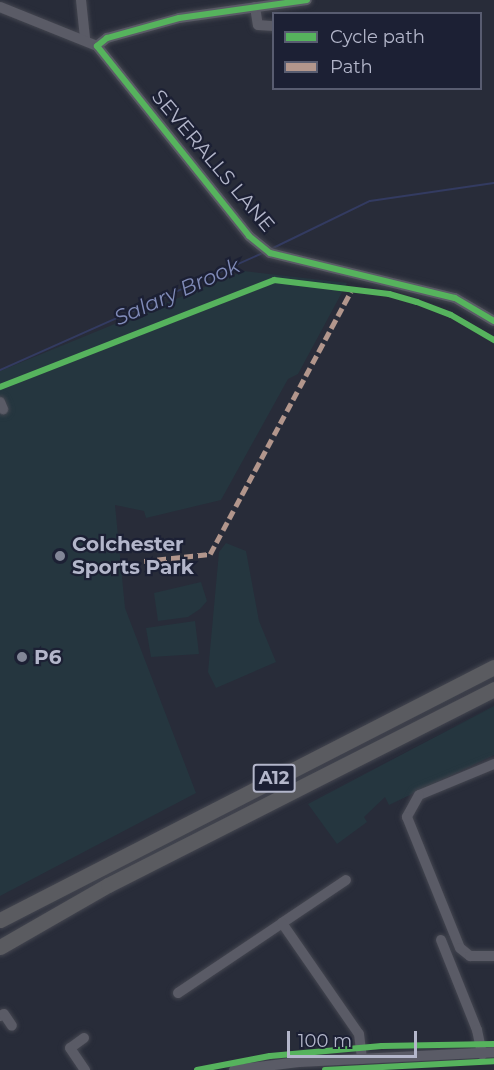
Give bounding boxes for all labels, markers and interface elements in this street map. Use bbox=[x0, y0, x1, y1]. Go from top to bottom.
legend bbox=[272, 12, 482, 90]
text: Cycle path bbox=[330, 26, 425, 48]
text: Path bbox=[330, 56, 373, 78]
street label: SEVERALLS LANE bbox=[147, 85, 279, 237]
water label: Salary Brook bbox=[110, 253, 244, 331]
place label: Colchester Sports Park bbox=[72, 532, 194, 579]
marker: Colchester Sports Park bbox=[53, 549, 67, 563]
place label: P6 bbox=[34, 645, 61, 669]
marker: P6 bbox=[15, 650, 29, 664]
road number: A12 bbox=[252, 763, 296, 793]
scale bar bbox=[290, 1019, 420, 1057]
text: 100 m bbox=[298, 1030, 352, 1052]

